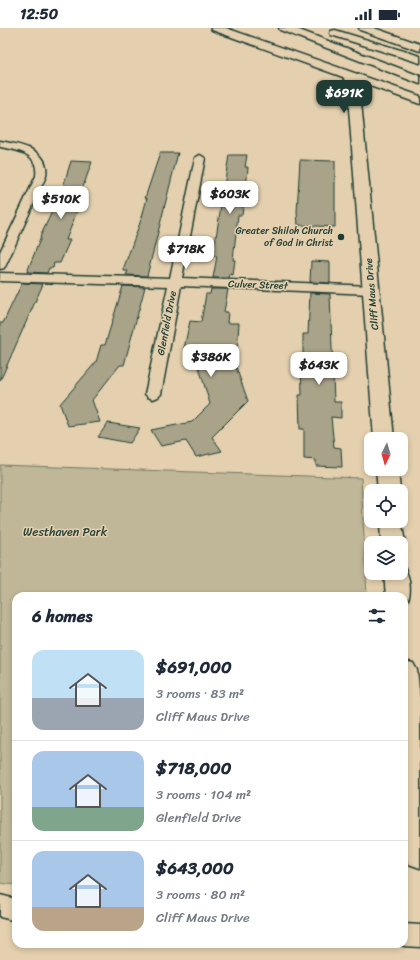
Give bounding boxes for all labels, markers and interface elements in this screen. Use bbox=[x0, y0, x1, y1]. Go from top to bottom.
text: 12:50 bbox=[20, 1, 58, 27]
pin: $691K bbox=[316, 80, 372, 114]
text: $691K bbox=[325, 81, 363, 104]
pin: $603K bbox=[202, 181, 258, 215]
text: $603K bbox=[210, 182, 250, 205]
pin: $510K bbox=[33, 186, 89, 220]
text: $510K bbox=[42, 187, 80, 210]
place label: Greater Shiloh Church of God in Christ bbox=[235, 222, 334, 252]
marker: Greater Shiloh Church of God in Christ bbox=[336, 232, 346, 242]
pin: $718K bbox=[158, 236, 214, 270]
text: $718K bbox=[167, 237, 205, 260]
street label: Cliff Maus Drive bbox=[360, 257, 384, 331]
street label: Culver Street bbox=[228, 275, 289, 295]
street label: Glenfield Drive bbox=[152, 289, 182, 357]
pin: $386K bbox=[183, 344, 239, 378]
text: $386K bbox=[191, 345, 231, 368]
pin: $643K bbox=[291, 352, 347, 386]
text: $643K bbox=[299, 353, 339, 376]
north arrow bbox=[364, 432, 408, 476]
map controls bbox=[364, 432, 408, 580]
button: locate bbox=[364, 484, 408, 528]
park label: Westhaven Park bbox=[23, 521, 108, 543]
button: layers bbox=[364, 536, 408, 580]
text: 6 homes bbox=[32, 601, 92, 631]
icon: filters bbox=[366, 605, 388, 627]
text: $691,000 bbox=[156, 652, 232, 682]
icon: home bbox=[64, 666, 112, 714]
text: 3 rooms · 83 m² bbox=[156, 682, 244, 705]
text: Cliff Maus Drive bbox=[156, 705, 250, 728]
text: $718,000 bbox=[156, 753, 232, 783]
icon: home bbox=[64, 767, 112, 815]
text: 3 rooms · 104 m² bbox=[156, 783, 251, 806]
text: Glenfield Drive bbox=[156, 806, 241, 829]
text: $643,000 bbox=[156, 853, 234, 883]
icon: home bbox=[64, 867, 112, 915]
text: 3 rooms · 80 m² bbox=[156, 883, 245, 906]
text: Cliff Maus Drive bbox=[156, 906, 250, 929]

